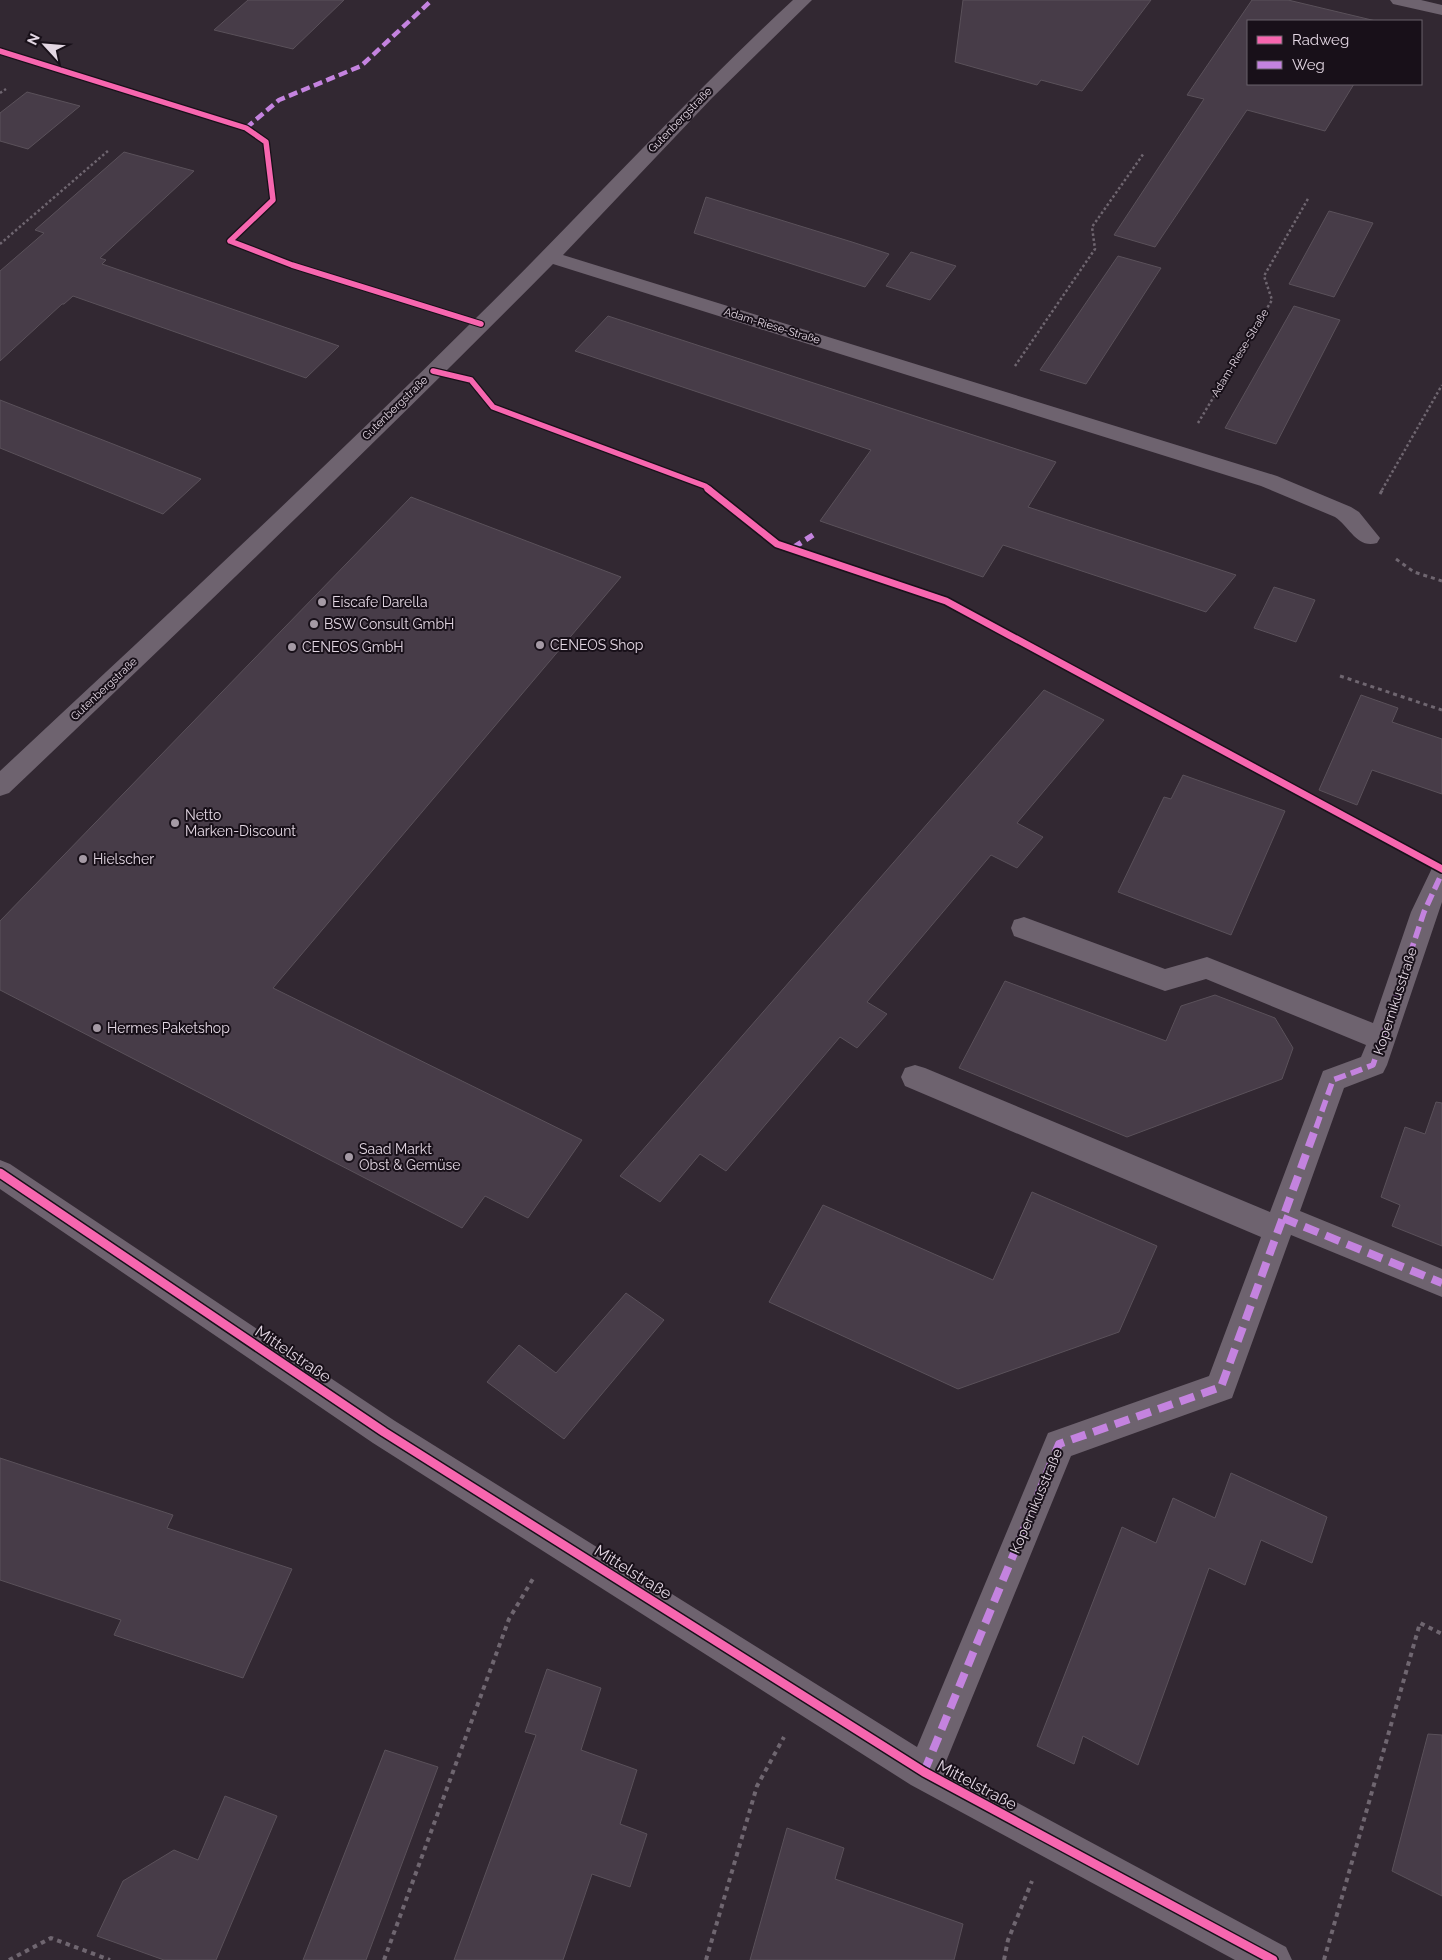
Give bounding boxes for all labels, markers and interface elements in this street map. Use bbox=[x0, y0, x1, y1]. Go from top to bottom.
north arrow bbox=[20, 20, 70, 70]
legend bbox=[1247, 20, 1422, 85]
text: N bbox=[24, 31, 43, 48]
text: Radweg bbox=[1292, 31, 1349, 49]
text: Weg bbox=[1292, 56, 1325, 74]
street label: Gutenbergstraße bbox=[645, 84, 715, 155]
street label: Adam-Riese-Straße bbox=[722, 305, 822, 347]
street label: Adam-Riese-Straße bbox=[1209, 306, 1272, 399]
street label: Gutenbergstraße bbox=[360, 373, 431, 443]
place label: Eiscafe Darella bbox=[332, 594, 428, 610]
marker: Eiscafe Darella bbox=[316, 596, 328, 608]
place label: BSW Consult GmbH bbox=[324, 616, 454, 632]
marker: BSW Consult GmbH bbox=[308, 618, 320, 630]
place label: CENEOS Shop bbox=[550, 637, 644, 653]
place label: CENEOS GmbH bbox=[302, 639, 404, 655]
marker: CENEOS Shop bbox=[534, 639, 546, 651]
marker: CENEOS GmbH bbox=[286, 641, 298, 653]
street label: Gutenbergstraße bbox=[68, 655, 140, 723]
place label: Netto Marken-Discount bbox=[185, 807, 296, 839]
marker: Netto Marken-Discount bbox=[169, 817, 181, 829]
place label: Hielscher bbox=[93, 851, 154, 867]
marker: Hielscher bbox=[77, 853, 89, 865]
street label: Kopernikusstraße bbox=[1370, 945, 1420, 1057]
place label: Hermes Paketshop bbox=[107, 1020, 230, 1036]
marker: Hermes Paketshop bbox=[91, 1022, 103, 1034]
place label: Saad Markt Obst & Gemüse bbox=[359, 1141, 461, 1173]
marker: Saad Markt Obst & Gemüse bbox=[343, 1151, 355, 1163]
street label: Mittelstraße bbox=[251, 1322, 335, 1386]
street label: Kopernikusstraße bbox=[1007, 1446, 1065, 1556]
street label: Mittelstraße bbox=[591, 1541, 675, 1603]
street label: Mittelstraße bbox=[934, 1756, 1020, 1814]

